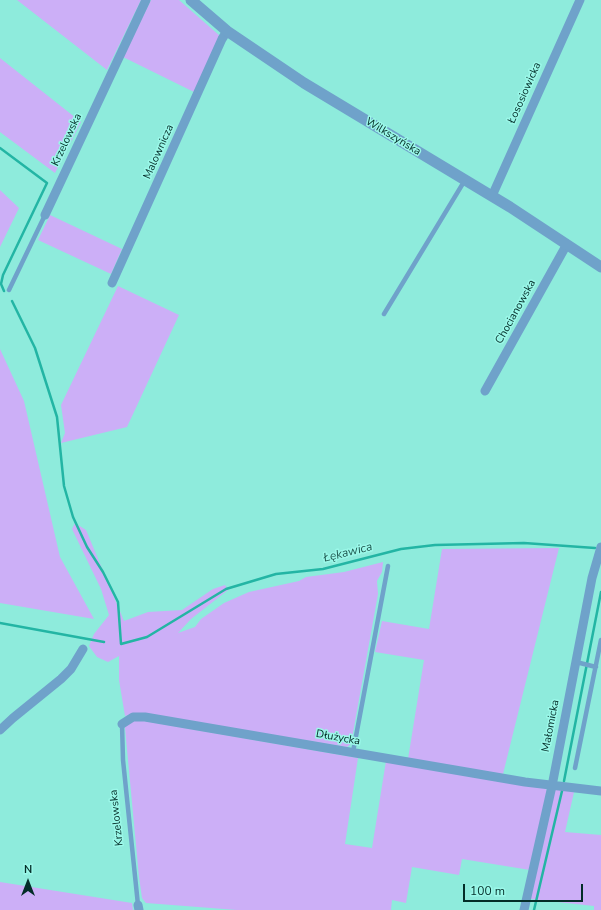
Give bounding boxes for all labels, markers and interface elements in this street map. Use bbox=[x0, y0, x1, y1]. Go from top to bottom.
street label: Łososiowicka bbox=[506, 60, 544, 126]
street label: Krzelowska bbox=[49, 112, 85, 168]
street label: Wilkszyńska bbox=[363, 115, 423, 159]
street label: Malownicza bbox=[141, 123, 177, 181]
street label: Chocianowska bbox=[493, 278, 539, 346]
water label: Łękawica bbox=[322, 540, 374, 566]
street label: Małomicka bbox=[539, 699, 563, 753]
street label: Dłużycka bbox=[315, 728, 361, 748]
street label: Krzelowska bbox=[107, 789, 127, 847]
north arrow bbox=[8, 862, 48, 902]
text: N bbox=[24, 862, 32, 877]
scale bar bbox=[465, 876, 585, 902]
text: 100 m bbox=[470, 883, 505, 899]

